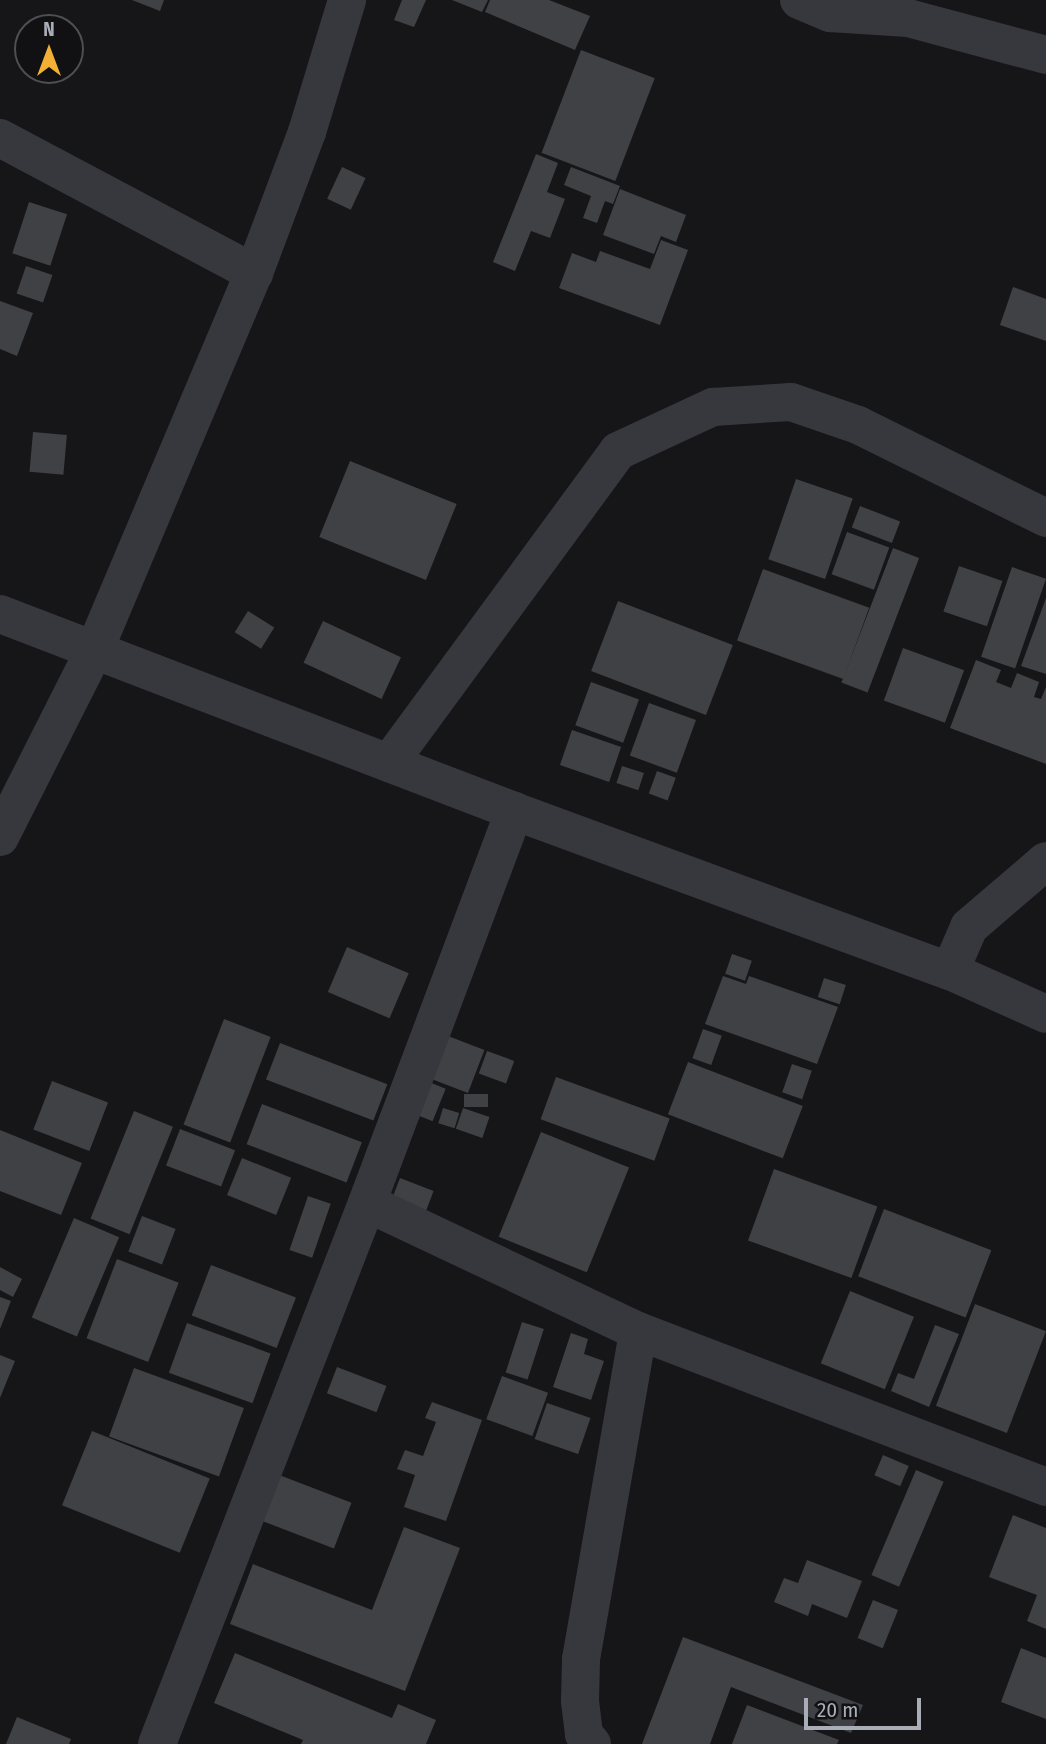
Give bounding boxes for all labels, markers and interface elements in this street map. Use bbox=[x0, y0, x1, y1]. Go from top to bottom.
north arrow bbox=[14, 14, 84, 84]
text: N bbox=[43, 18, 55, 41]
scale bar bbox=[808, 1684, 925, 1728]
text: 20 m bbox=[817, 1697, 858, 1723]

